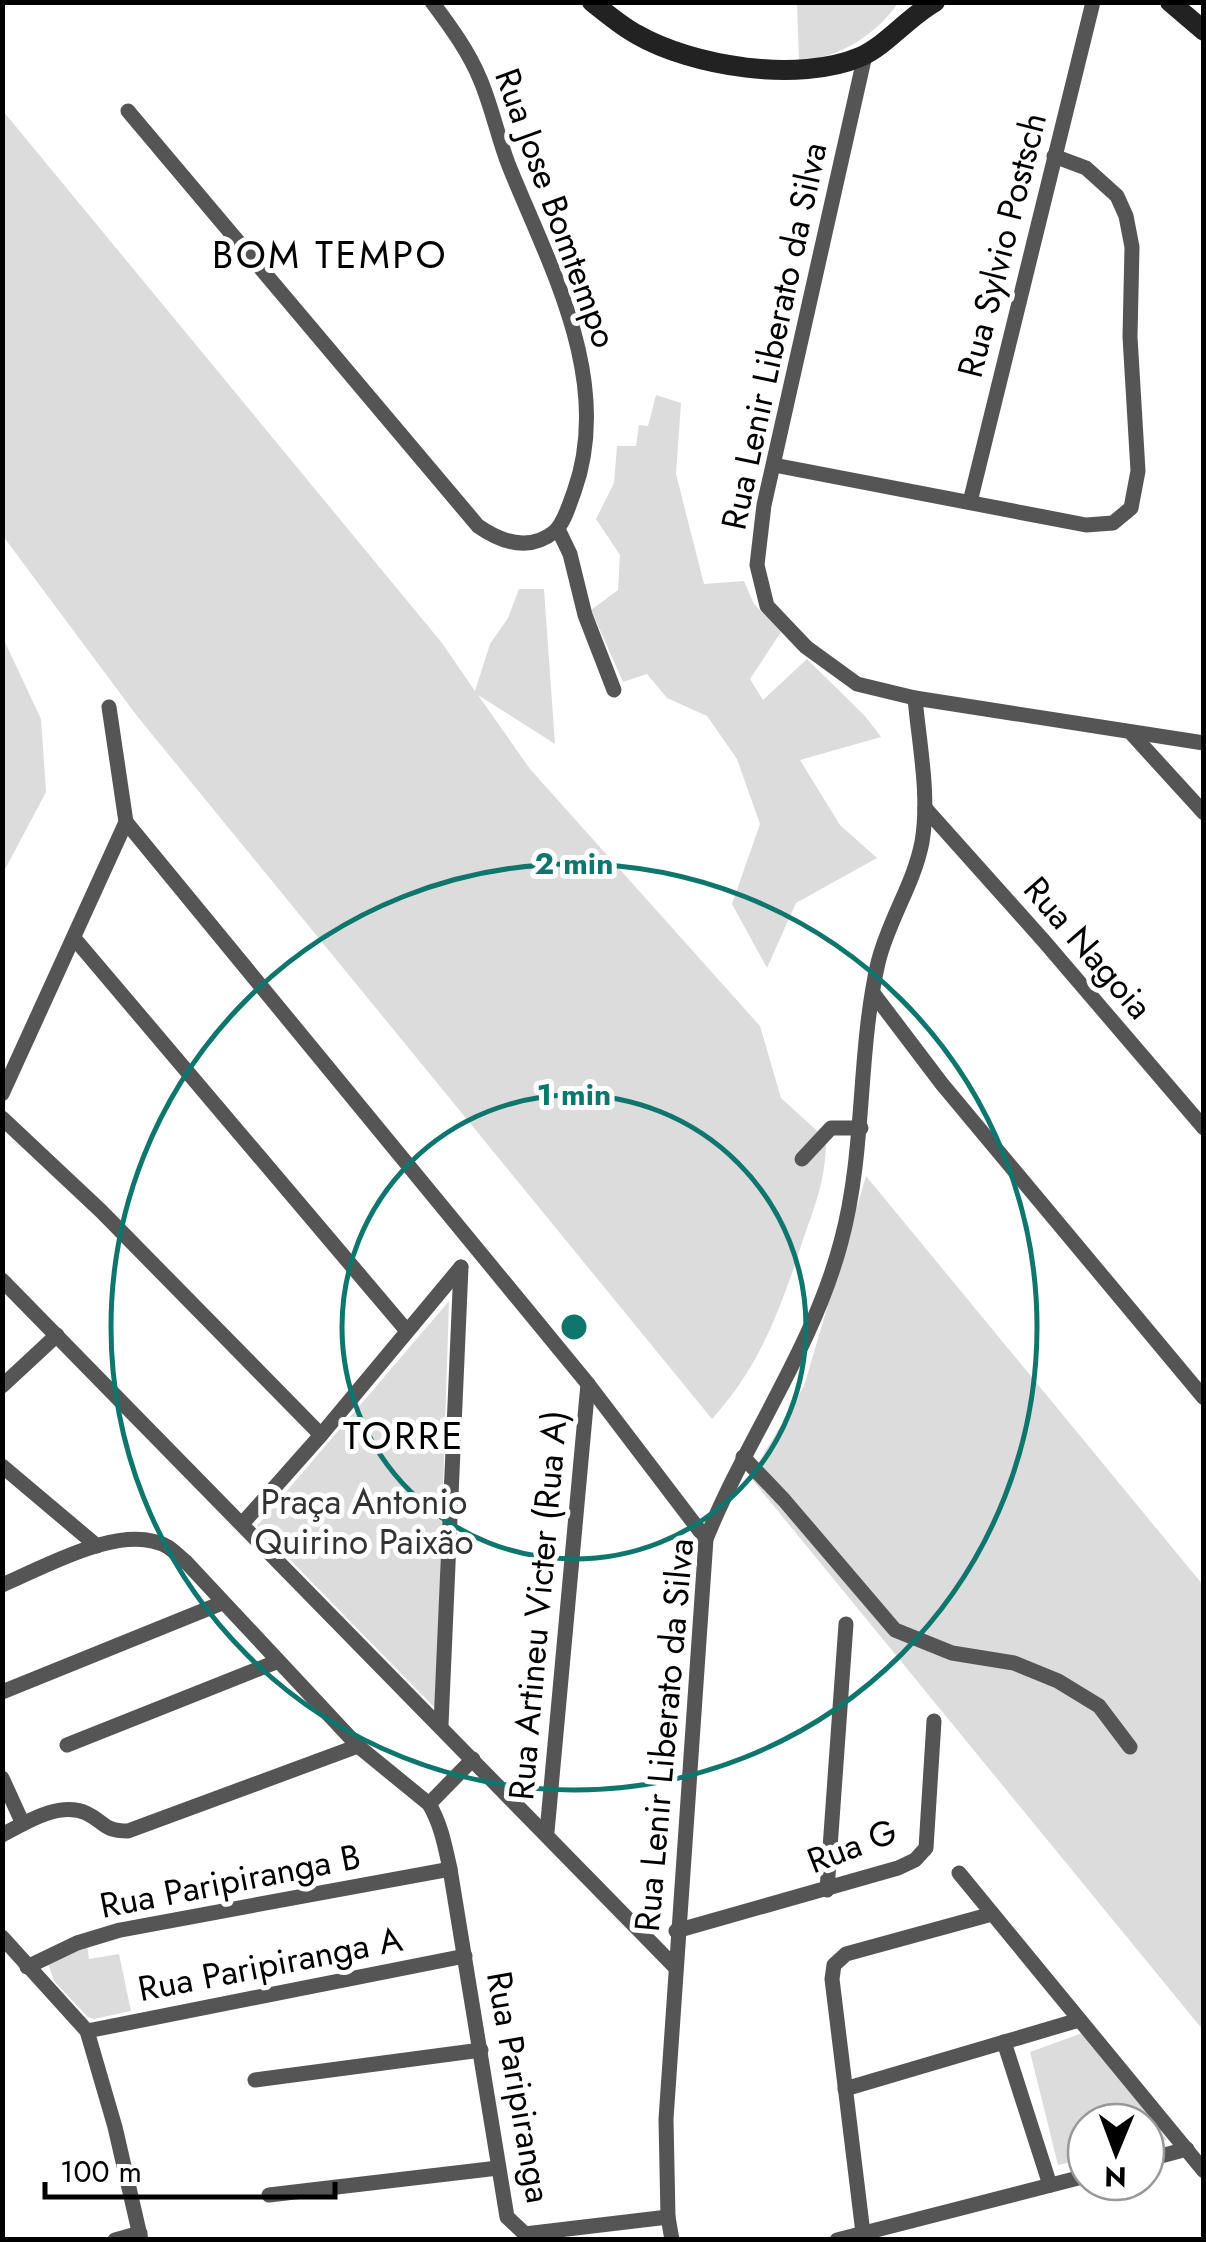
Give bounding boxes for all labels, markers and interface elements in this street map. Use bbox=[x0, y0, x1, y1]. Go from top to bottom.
street label: Rua Jose Bomtempo bbox=[482, 61, 630, 355]
street label: Rua Sylvio Postsch bbox=[945, 107, 1059, 383]
street label: Rua Lenir Liberato da Silva bbox=[709, 138, 839, 534]
district label: BOM TEMPO bbox=[212, 227, 448, 282]
text: 2 min bbox=[535, 842, 613, 885]
street label: Rua Nagoia bbox=[1012, 866, 1164, 1030]
text: 1 min bbox=[537, 1073, 611, 1116]
centre of rings bbox=[556, 1309, 592, 1345]
district label: TORRE bbox=[343, 1408, 465, 1463]
street label: Rua Artineu Victer (Rua A) bbox=[496, 1408, 580, 1802]
park label: Praça Antonio Quirino Paixão bbox=[254, 1477, 474, 1567]
street label: Rua Lenir Liberato da Silva bbox=[622, 1536, 706, 1934]
street label: Rua G bbox=[800, 1806, 904, 1886]
street label: Rua Paripiranga B bbox=[95, 1831, 365, 1931]
street label: Rua Paripiranga A bbox=[134, 1914, 406, 2014]
street label: Rua Paripiranga bbox=[474, 1967, 564, 2207]
north arrow bbox=[1066, 2102, 1166, 2202]
scale bar bbox=[45, 2137, 335, 2199]
text: 100 m bbox=[60, 2150, 142, 2193]
text: N bbox=[1104, 2156, 1127, 2197]

